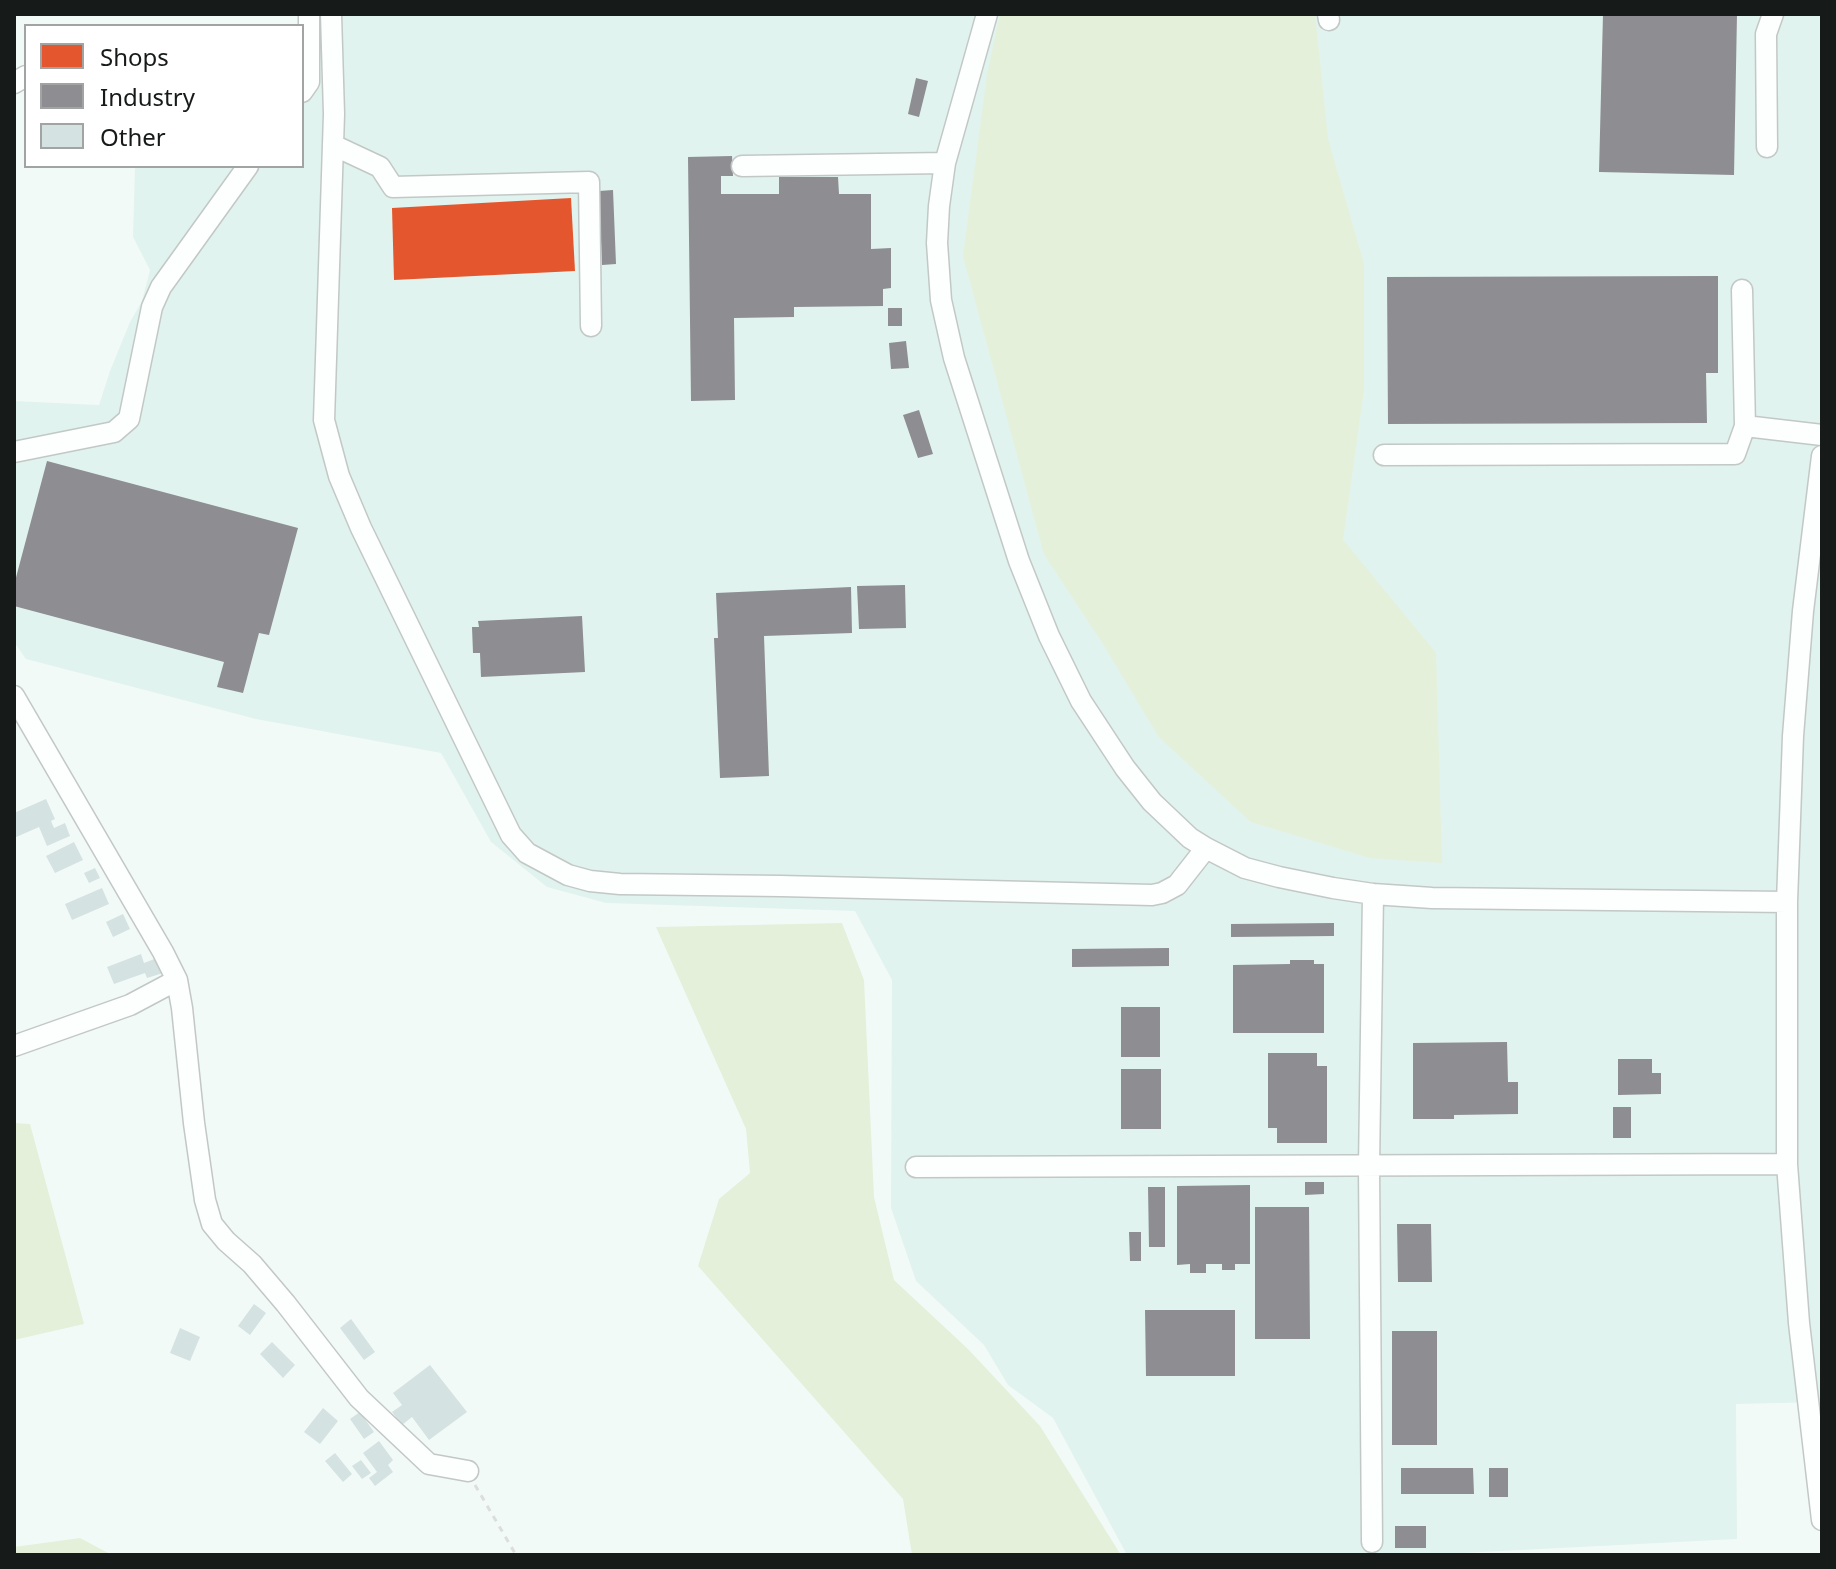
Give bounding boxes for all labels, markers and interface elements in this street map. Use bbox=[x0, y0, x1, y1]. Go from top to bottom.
legend bbox=[24, 24, 304, 168]
text: Shops bbox=[100, 40, 169, 73]
text: Industry bbox=[100, 80, 195, 113]
text: Other bbox=[100, 120, 166, 153]

